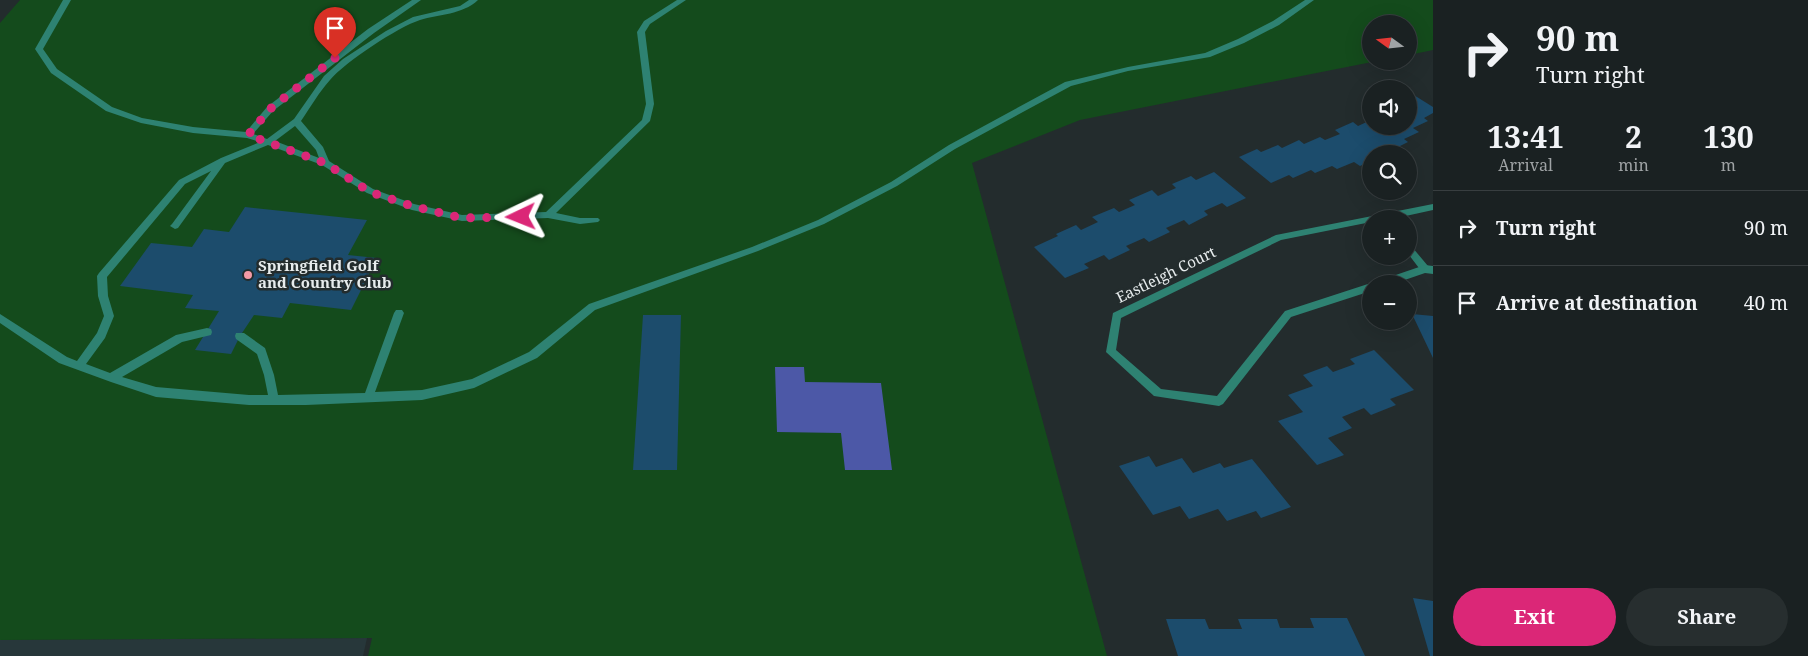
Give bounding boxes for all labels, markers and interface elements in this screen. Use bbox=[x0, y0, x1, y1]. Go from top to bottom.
pin bbox=[314, 7, 356, 58]
icon: arrive bbox=[321, 14, 349, 42]
text: 90 m bbox=[1536, 14, 1619, 61]
north arrow bbox=[1362, 15, 1418, 70]
map controls bbox=[1362, 15, 1417, 330]
icon: right bbox=[1453, 20, 1518, 85]
text: Turn right bbox=[1536, 59, 1645, 89]
button: sound bbox=[1362, 80, 1417, 135]
text: 13:41 bbox=[1487, 116, 1564, 157]
text: 2 bbox=[1625, 116, 1642, 157]
text: 130 bbox=[1703, 116, 1754, 157]
button: search bbox=[1362, 145, 1417, 200]
text: Arrival bbox=[1498, 154, 1553, 176]
text: min bbox=[1618, 154, 1649, 176]
text: m bbox=[1721, 154, 1736, 176]
position arrow bbox=[494, 190, 546, 242]
button: + bbox=[1362, 210, 1417, 265]
icon: right bbox=[1453, 214, 1481, 242]
text: Turn right bbox=[1496, 215, 1596, 241]
text: 90 m bbox=[1744, 215, 1788, 241]
street label: Eastleigh Court bbox=[1112, 241, 1219, 307]
place label: Springfield Golf and Country Club bbox=[258, 255, 392, 292]
marker: Springfield Golf and Country Club bbox=[242, 269, 254, 281]
button: − bbox=[1362, 275, 1417, 330]
icon: arrive bbox=[1453, 289, 1481, 317]
text: Arrive at destination bbox=[1496, 290, 1698, 316]
text: 40 m bbox=[1744, 290, 1788, 316]
button: Exit bbox=[1453, 588, 1616, 646]
button: Share bbox=[1626, 588, 1788, 646]

